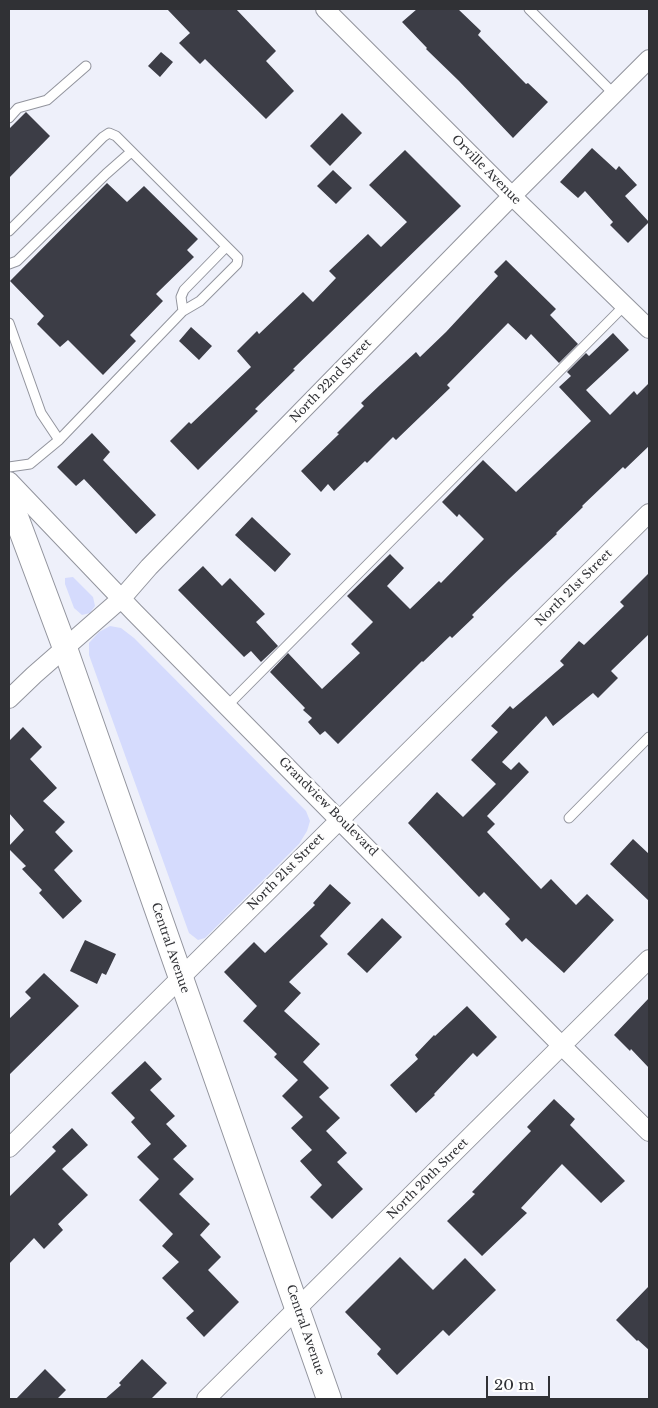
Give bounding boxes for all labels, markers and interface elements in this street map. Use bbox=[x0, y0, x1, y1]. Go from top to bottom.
street label: Orville Avenue bbox=[448, 132, 524, 208]
street label: North 22nd Street bbox=[287, 336, 375, 426]
street label: North 21st Street bbox=[533, 547, 615, 629]
street label: Grandview Boulevard bbox=[275, 754, 381, 860]
street label: North 21st Street bbox=[245, 831, 327, 913]
street label: Central Avenue bbox=[148, 901, 192, 995]
street label: North 20th Street bbox=[385, 1136, 471, 1222]
street label: Central Avenue bbox=[283, 1283, 327, 1377]
scale bar bbox=[488, 1366, 552, 1398]
text: 20 m bbox=[494, 1375, 534, 1394]

